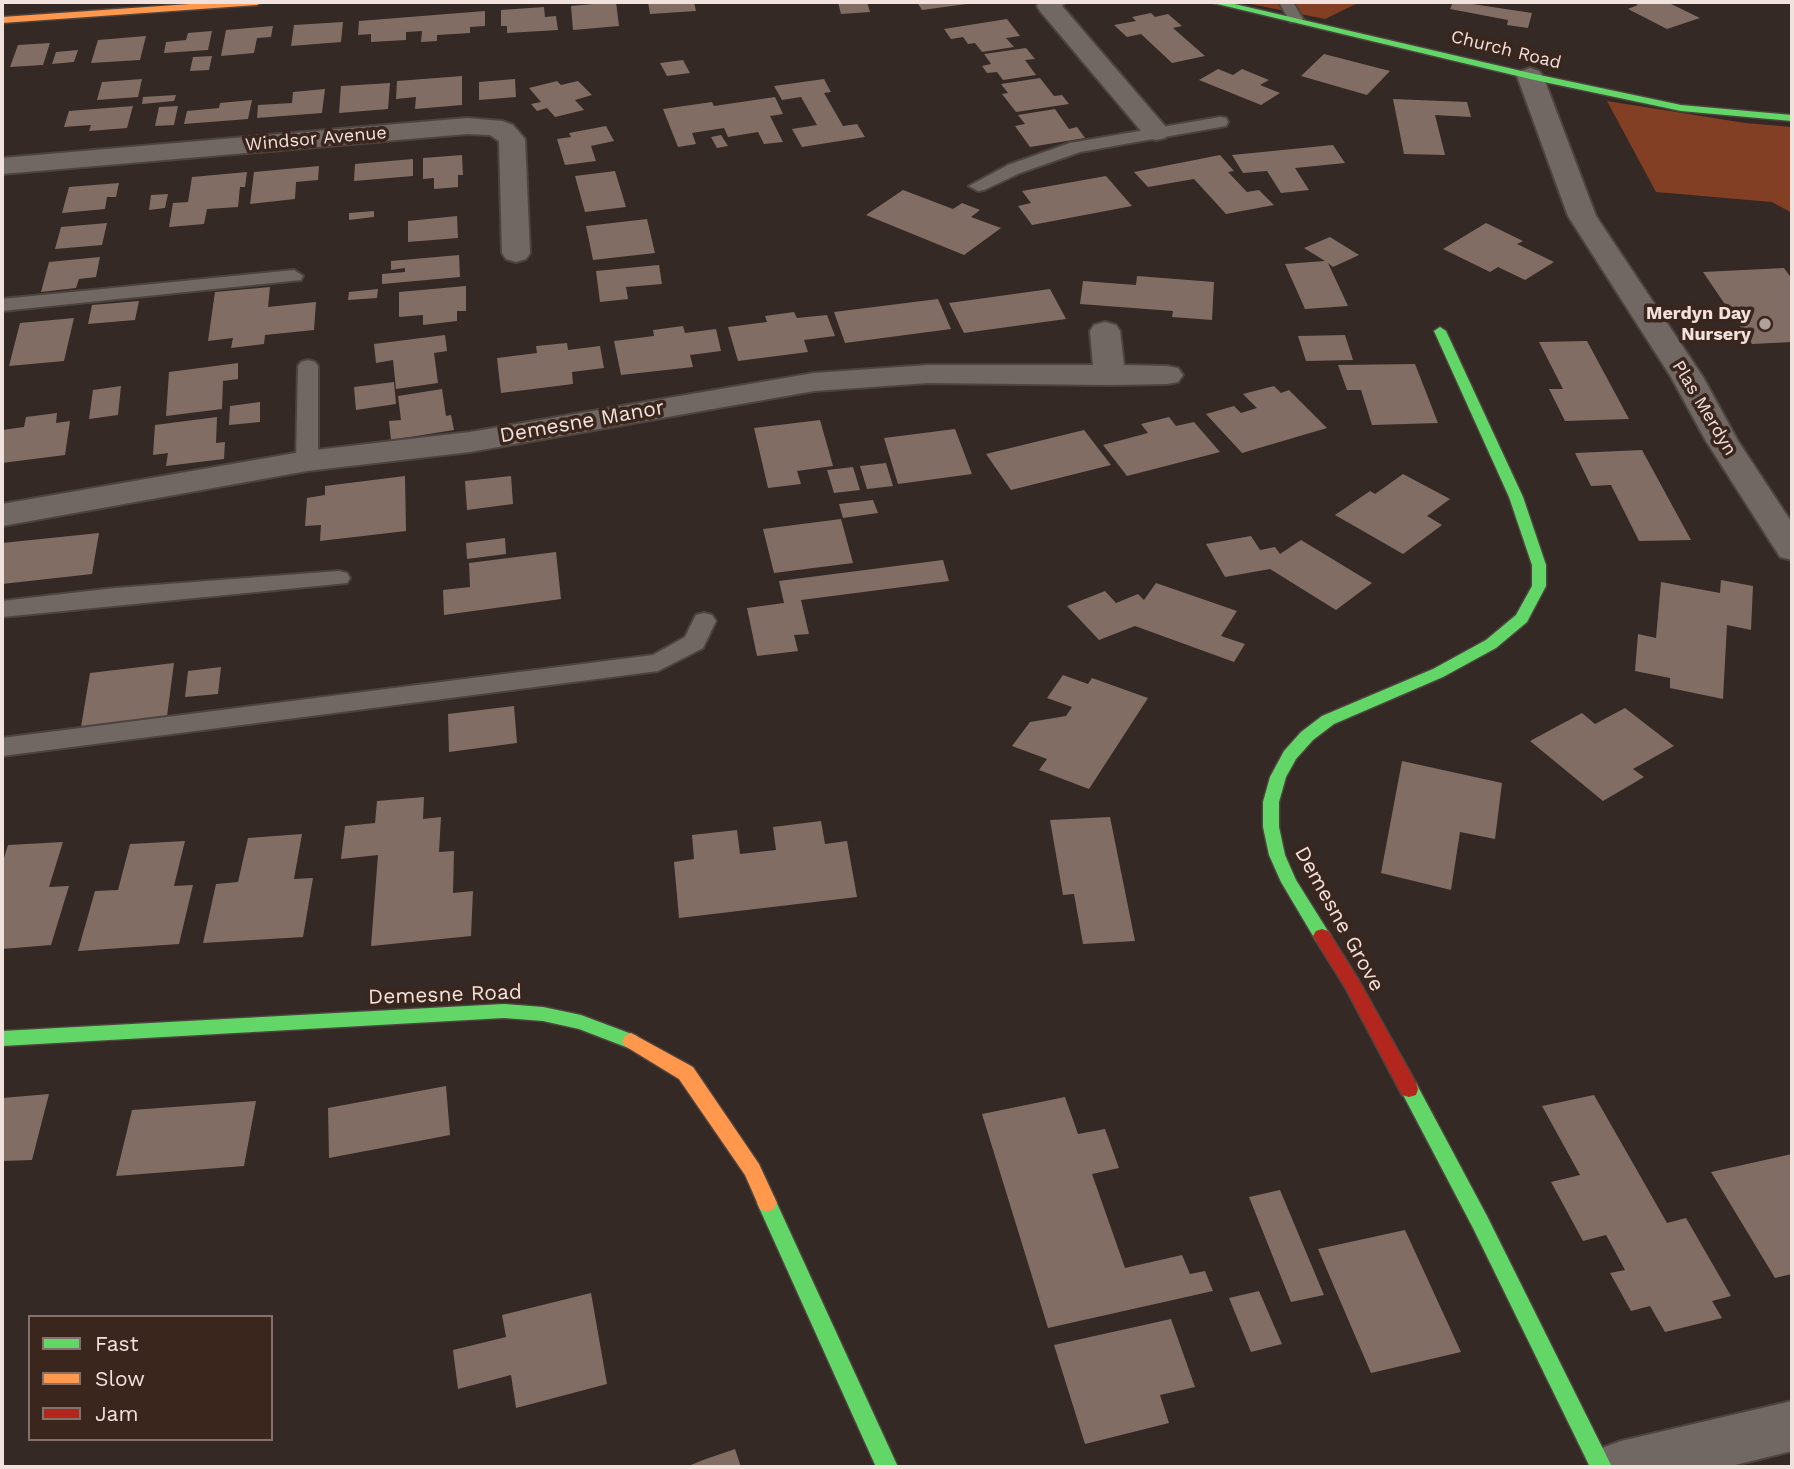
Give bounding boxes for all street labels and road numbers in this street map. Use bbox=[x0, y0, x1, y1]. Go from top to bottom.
street label: Church Road bbox=[1449, 26, 1563, 74]
street label: Windsor Avenue bbox=[244, 122, 388, 156]
street label: Plas Merdyn bbox=[1667, 357, 1741, 459]
street label: Demesne Manor bbox=[498, 395, 666, 449]
street label: Demesne Grove bbox=[1289, 842, 1389, 996]
street label: Demesne Road bbox=[368, 980, 522, 1010]

